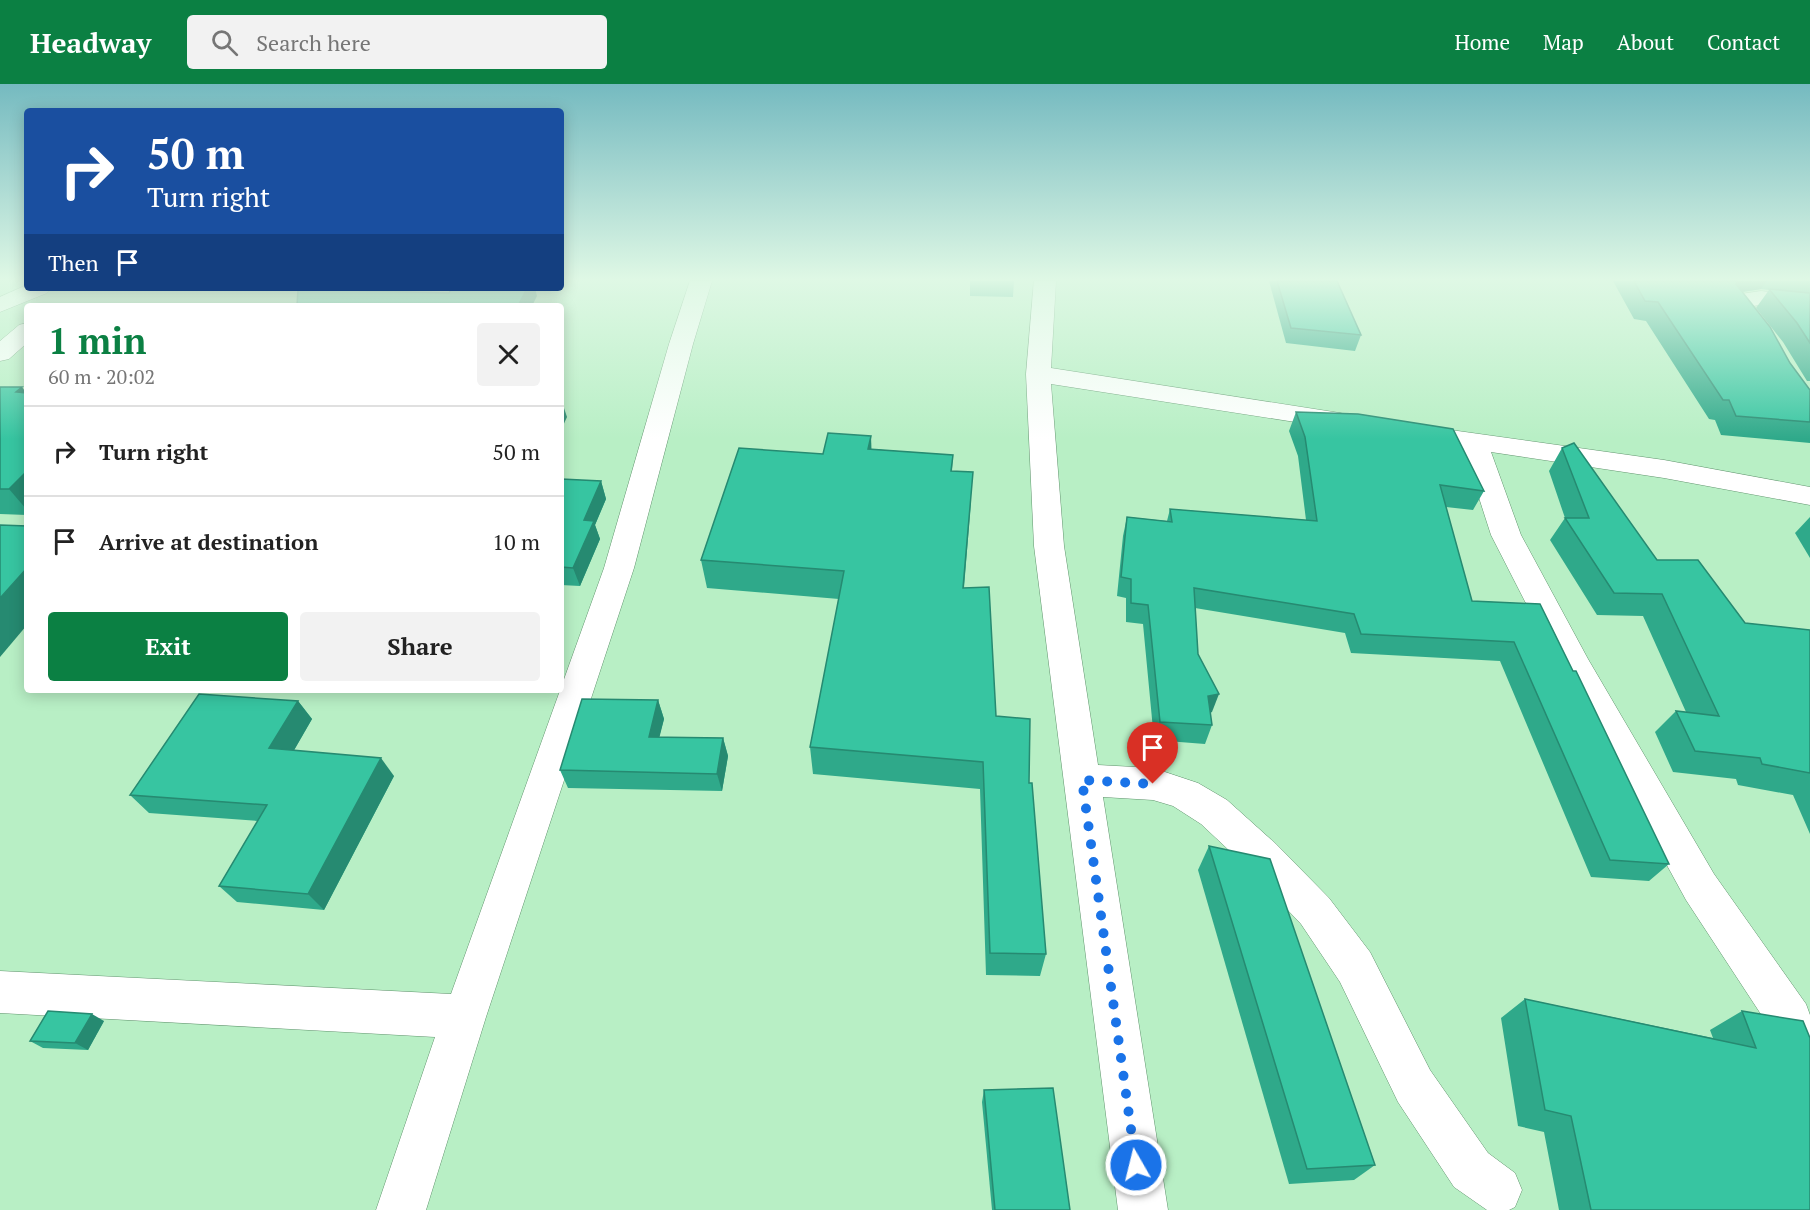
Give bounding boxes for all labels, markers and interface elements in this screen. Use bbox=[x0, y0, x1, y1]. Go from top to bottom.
search box bbox=[187, 15, 607, 69]
text: Headway bbox=[30, 24, 151, 61]
icon: search bbox=[208, 26, 241, 59]
text: Search here bbox=[256, 28, 371, 57]
text: Home bbox=[1454, 28, 1510, 56]
text: Map bbox=[1543, 28, 1584, 56]
text: About bbox=[1617, 28, 1674, 56]
text: Contact bbox=[1707, 28, 1780, 56]
text: 50 m bbox=[147, 125, 245, 181]
icon: right bbox=[48, 132, 126, 210]
text: Turn right bbox=[147, 179, 270, 215]
icon: arrive bbox=[111, 246, 144, 279]
text: Then bbox=[48, 248, 99, 277]
text: 1 min bbox=[48, 317, 146, 364]
button: close bbox=[477, 323, 540, 386]
text: 60 m · 20:02 bbox=[48, 363, 155, 390]
icon: right bbox=[48, 435, 81, 468]
text: Turn right bbox=[99, 437, 208, 466]
text: 50 m bbox=[492, 437, 540, 466]
icon: arrive bbox=[48, 525, 81, 558]
text: Arrive at destination bbox=[99, 527, 318, 556]
text: 10 m bbox=[492, 527, 540, 556]
button: Exit bbox=[48, 612, 288, 681]
button: Share bbox=[300, 612, 540, 681]
pin bbox=[1127, 722, 1178, 784]
icon: arrive bbox=[1136, 731, 1169, 764]
position arrow bbox=[1104, 1133, 1168, 1197]

